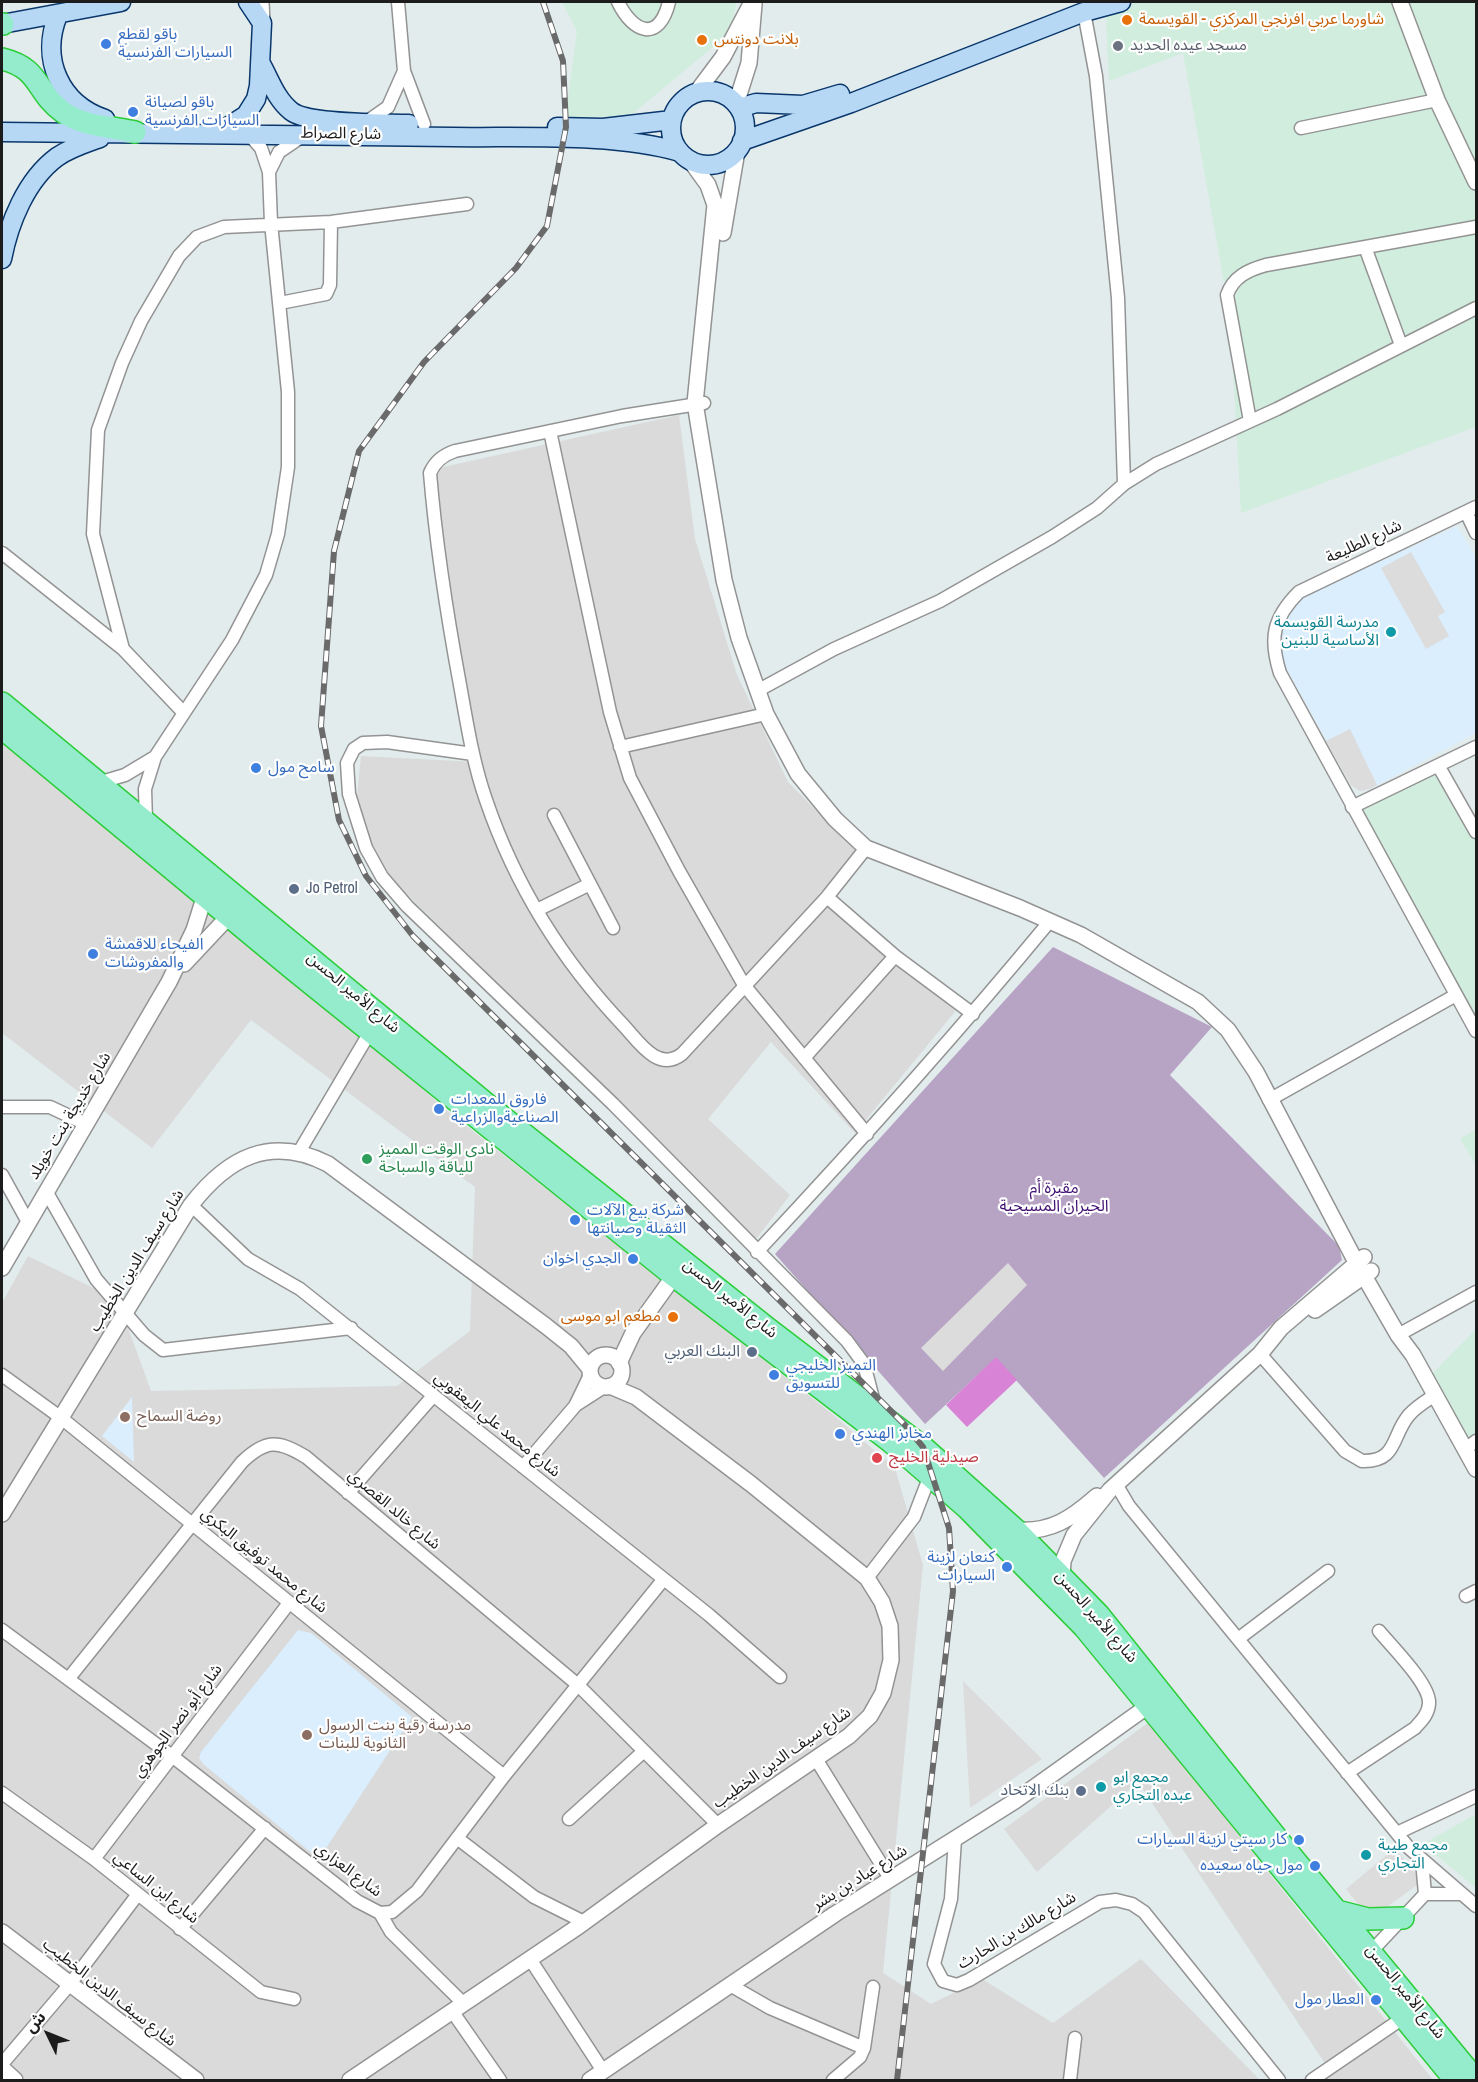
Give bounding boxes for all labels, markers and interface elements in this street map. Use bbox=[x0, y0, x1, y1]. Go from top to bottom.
place label: شاورما عربي افرنجي المركزي - القويسمة bbox=[1139, 10, 1384, 30]
marker: شاورما عربي افرنجي المركزي - القويسمة bbox=[1120, 13, 1134, 27]
place label: باقو لقطع السيارات الفرنسية bbox=[118, 25, 232, 63]
place label: بلانت دونتس bbox=[714, 30, 799, 50]
marker: بلانت دونتس bbox=[695, 33, 709, 47]
place label: مسجد عيده الحديد bbox=[1130, 36, 1247, 56]
marker: باقو لقطع السيارات الفرنسية bbox=[99, 37, 113, 51]
marker: مسجد عيده الحديد bbox=[1111, 39, 1125, 53]
place label: باقو لصيانة السيارات الفرنسية bbox=[145, 93, 259, 131]
marker: باقو لصيانة السيارات الفرنسية bbox=[126, 105, 140, 119]
street label: شارع الصراط bbox=[301, 124, 381, 144]
street label: شارع الطليعة bbox=[1323, 516, 1405, 568]
place label: مدرسة القويسمة الأساسية للبنين bbox=[1274, 613, 1379, 651]
marker: مدرسة القويسمة الأساسية للبنين bbox=[1384, 625, 1398, 639]
place label: سامح مول bbox=[268, 758, 335, 778]
marker: سامح مول bbox=[249, 761, 263, 775]
place label: Jo Petrol bbox=[306, 879, 358, 899]
marker: Jo Petrol bbox=[287, 882, 301, 896]
place label: الفيحاء للاقمشة والمفروشات bbox=[105, 935, 203, 973]
marker: الفيحاء للاقمشة والمفروشات bbox=[86, 947, 100, 961]
street label: شارع الأمير الحسن bbox=[302, 948, 404, 1038]
street label: شارع خديجة بنت خويلد bbox=[24, 1049, 116, 1183]
place label: فاروق للمعدات الصناعيةوالزراعية bbox=[451, 1090, 559, 1128]
marker: فاروق للمعدات الصناعيةوالزراعية bbox=[432, 1102, 446, 1116]
place label: نادي الوقت المميز للياقة والسباحة bbox=[379, 1140, 494, 1178]
marker: نادي الوقت المميز للياقة والسباحة bbox=[360, 1152, 374, 1166]
park label: مقبرة أم الحيران المسيحية bbox=[999, 1179, 1109, 1217]
street label: شارع سيف الدين الخطيب bbox=[85, 1186, 189, 1336]
place label: شركة بيع الآلات الثقيلة وصيانتها bbox=[587, 1201, 686, 1239]
marker: شركة بيع الآلات الثقيلة وصيانتها bbox=[568, 1213, 582, 1227]
place label: الجدي اخوان bbox=[543, 1249, 621, 1269]
marker: الجدي اخوان bbox=[626, 1252, 640, 1266]
street label: شارع الأمير الحسن bbox=[679, 1255, 781, 1343]
place label: مطعم ابو موسى bbox=[561, 1307, 661, 1327]
marker: مطعم ابو موسى bbox=[666, 1310, 680, 1324]
place label: البنك العربي bbox=[664, 1342, 740, 1362]
marker: البنك العربي bbox=[745, 1345, 759, 1359]
place label: التميز الخليجي للتسويق bbox=[786, 1356, 876, 1394]
street label: شارع محمد علي اليعقوبي bbox=[430, 1368, 564, 1482]
marker: التميز الخليجي للتسويق bbox=[767, 1368, 781, 1382]
place label: روضة السماح bbox=[137, 1407, 222, 1427]
marker: روضة السماح bbox=[118, 1410, 132, 1424]
place label: مخابز الهندي bbox=[852, 1424, 932, 1444]
marker: مخابز الهندي bbox=[833, 1427, 847, 1441]
place label: صيدلية الخليج bbox=[889, 1448, 979, 1468]
marker: صيدلية الخليج bbox=[870, 1451, 884, 1465]
street label: شارع خالد القصري bbox=[344, 1466, 444, 1554]
street label: شارع محمد توفيق البكري bbox=[197, 1504, 331, 1618]
place label: كنعان لزينة السيارات bbox=[927, 1548, 995, 1586]
marker: كنعان لزينة السيارات bbox=[1000, 1560, 1014, 1574]
street label: شارع الأمير الحسن bbox=[1051, 1567, 1141, 1667]
street label: شارع أبو نصر الجوهري bbox=[129, 1661, 227, 1781]
street label: شارع سيف الدين الخطيب bbox=[709, 1703, 855, 1813]
place label: مدرسة رقية بنت الرسول الثانوية للبنات bbox=[319, 1716, 471, 1754]
marker: مدرسة رقية بنت الرسول الثانوية للبنات bbox=[300, 1728, 314, 1742]
place label: مجمع ابو عبده التجاري bbox=[1113, 1768, 1192, 1806]
marker: مجمع ابو عبده التجاري bbox=[1094, 1780, 1108, 1794]
place label: بنك الاتحاد bbox=[1000, 1781, 1069, 1801]
marker: بنك الاتحاد bbox=[1074, 1784, 1088, 1798]
place label: كار سيتي لزينة السيارات bbox=[1137, 1830, 1287, 1850]
marker: كار سيتي لزينة السيارات bbox=[1292, 1833, 1306, 1847]
place label: مجمع طيبة التجاري bbox=[1378, 1836, 1448, 1874]
street label: شارع العزاري bbox=[311, 1839, 385, 1901]
street label: شارع عباد بن بشر bbox=[809, 1841, 911, 1915]
street label: شارع ابن الساعي bbox=[109, 1848, 203, 1928]
marker: مجمع طيبة التجاري bbox=[1359, 1848, 1373, 1862]
place label: مول حياه سعيده bbox=[1200, 1856, 1303, 1876]
marker: مول حياه سعيده bbox=[1308, 1859, 1322, 1873]
street label: شارع مالك بن الحارث bbox=[954, 1888, 1080, 1974]
street label: شارع سيف الدين الخطيب bbox=[38, 1935, 180, 2051]
street label: شارع الأمير الحسن bbox=[1361, 1941, 1449, 2043]
place label: العطار مول bbox=[1295, 1990, 1364, 2010]
marker: العطار مول bbox=[1369, 1993, 1383, 2007]
north arrow bbox=[18, 2004, 78, 2064]
text: ش bbox=[19, 2006, 50, 2037]

